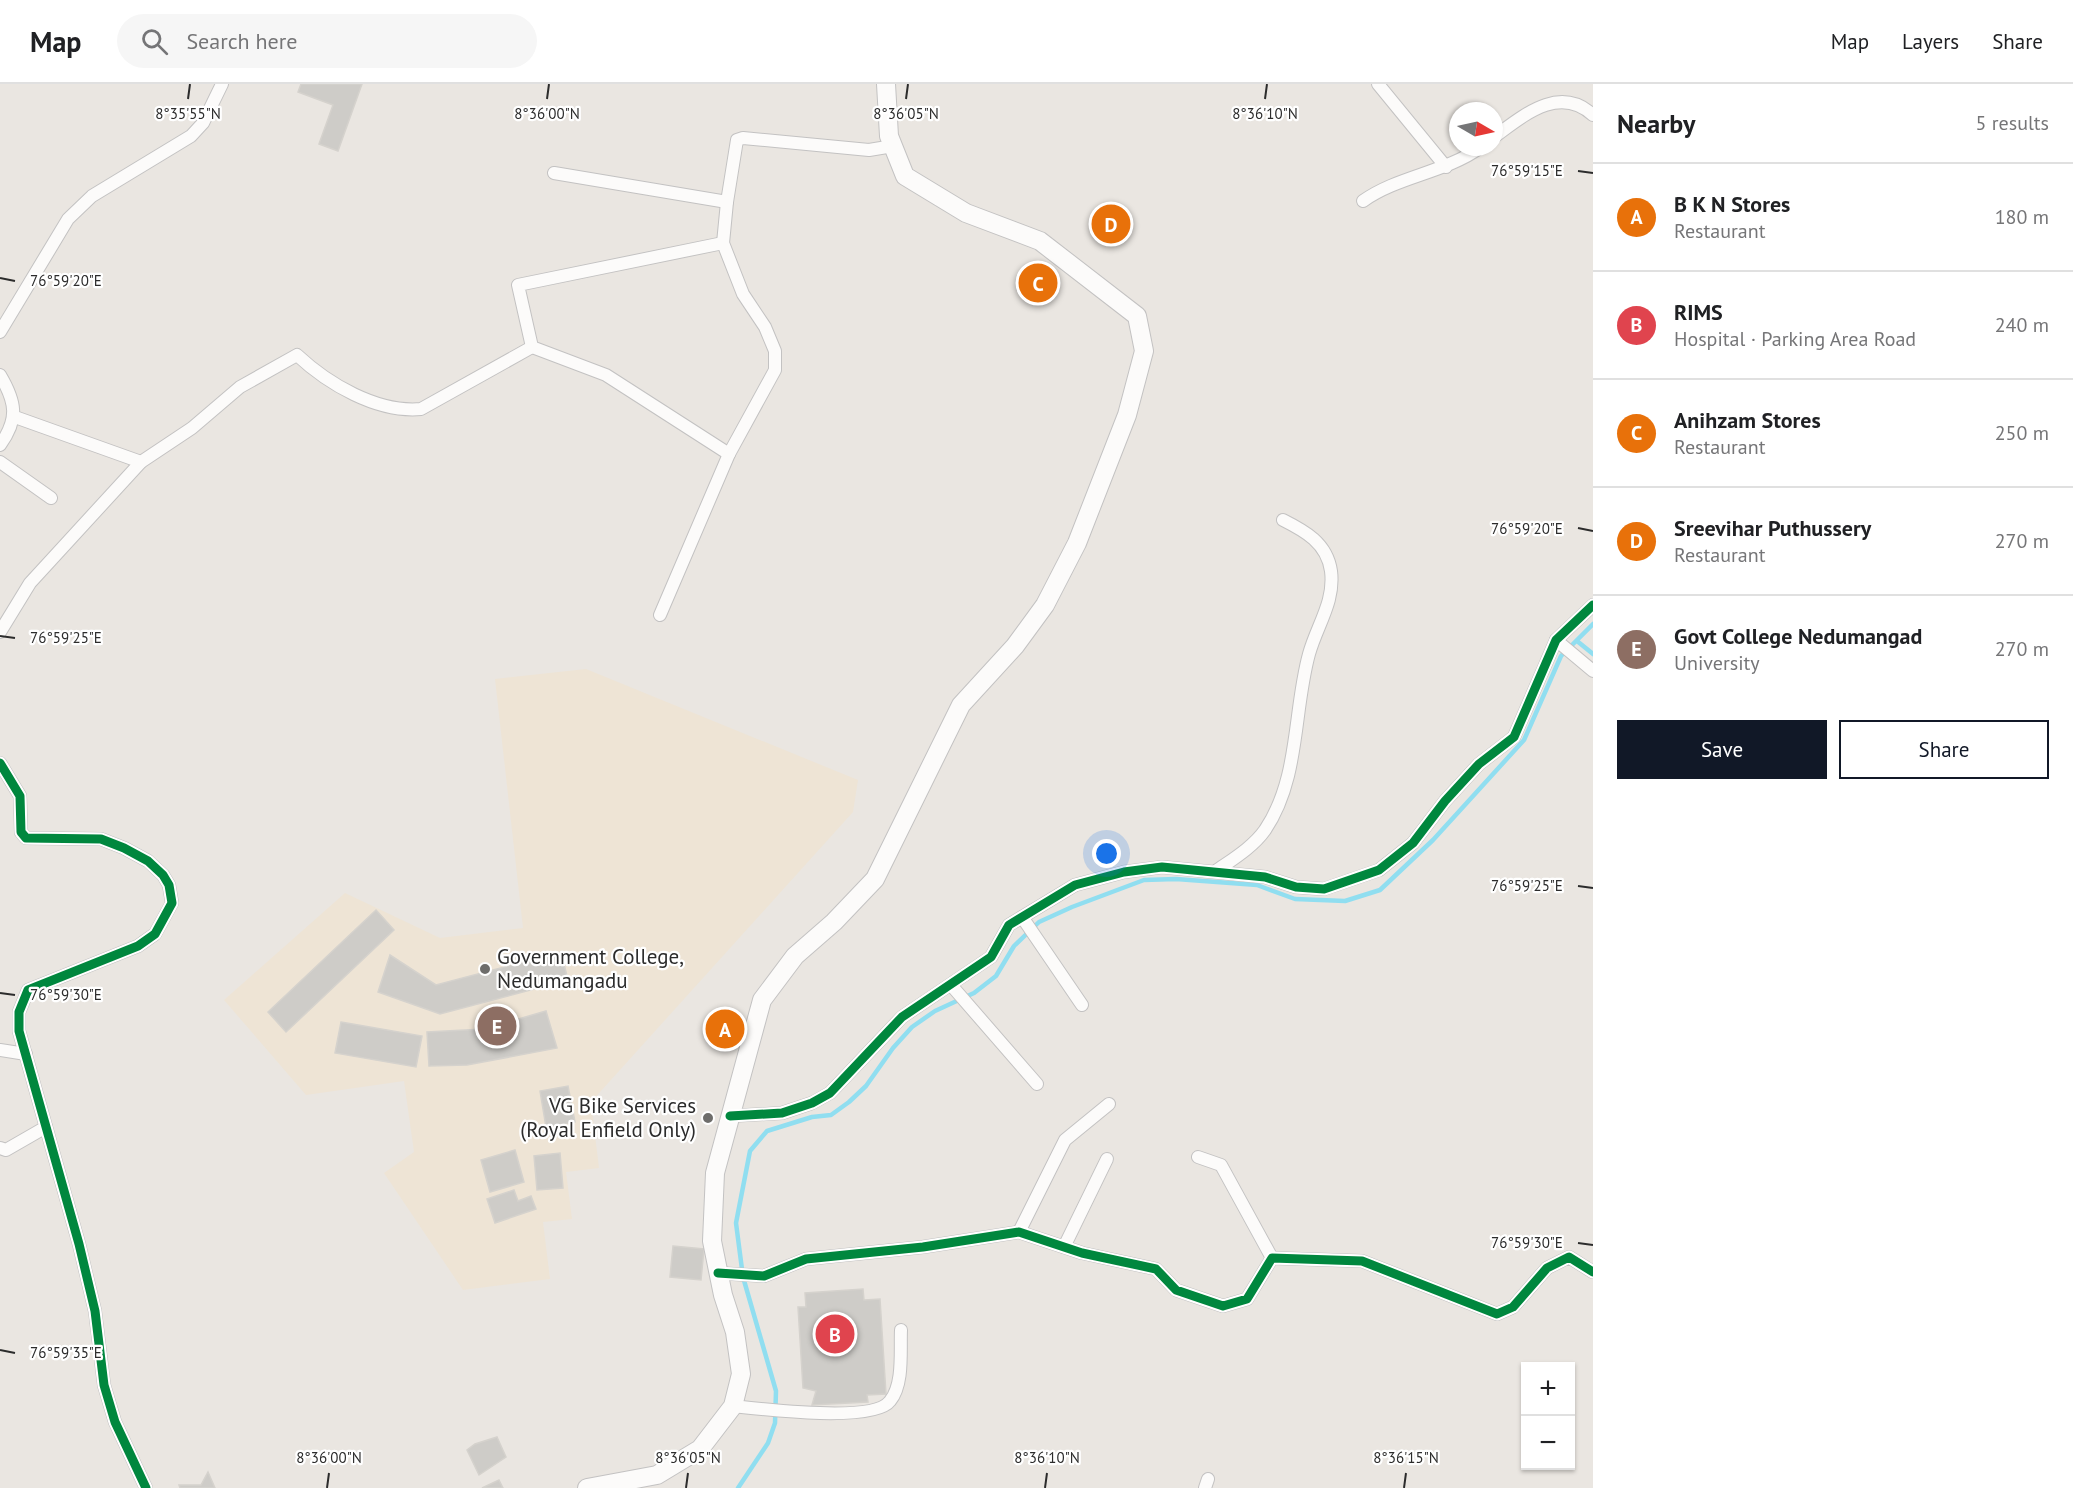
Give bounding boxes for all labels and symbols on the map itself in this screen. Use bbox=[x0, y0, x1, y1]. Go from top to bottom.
north arrow bbox=[1449, 102, 1503, 156]
text: 8°35'55"N bbox=[155, 104, 221, 123]
text: 8°36'00"N bbox=[514, 104, 580, 123]
text: 8°36'05"N bbox=[873, 104, 939, 123]
text: 8°36'10"N bbox=[1232, 104, 1298, 123]
text: 76°59'15"E bbox=[1491, 161, 1563, 180]
pin: D bbox=[1092, 202, 1130, 246]
pin: C bbox=[1018, 260, 1058, 306]
text: 76°59'20"E bbox=[30, 271, 102, 290]
text: 76°59'20"E bbox=[1491, 519, 1563, 538]
text: 76°59'25"E bbox=[30, 628, 102, 647]
your location bbox=[1092, 839, 1121, 868]
text: 76°59'25"E bbox=[1491, 876, 1563, 895]
place label: Government College, Nedumangadu bbox=[497, 943, 684, 994]
marker: Government College, Nedumangadu bbox=[478, 962, 492, 976]
text: 76°59'30"E bbox=[30, 985, 102, 1004]
pin: E bbox=[478, 1004, 516, 1048]
pin: A bbox=[706, 1006, 744, 1052]
place label: VG Bike Services (Royal Enfield Only) bbox=[520, 1092, 696, 1143]
marker: VG Bike Services (Royal Enfield Only) bbox=[701, 1111, 715, 1125]
text: 76°59'30"E bbox=[1491, 1233, 1563, 1252]
pin: B bbox=[816, 1312, 854, 1356]
text: 76°59'35"E bbox=[30, 1343, 102, 1362]
text: 8°36'00"N bbox=[296, 1448, 362, 1467]
text: 8°36'05"N bbox=[655, 1448, 721, 1467]
text: 8°36'10"N bbox=[1014, 1448, 1080, 1467]
text: 8°36'15"N bbox=[1373, 1448, 1439, 1467]

